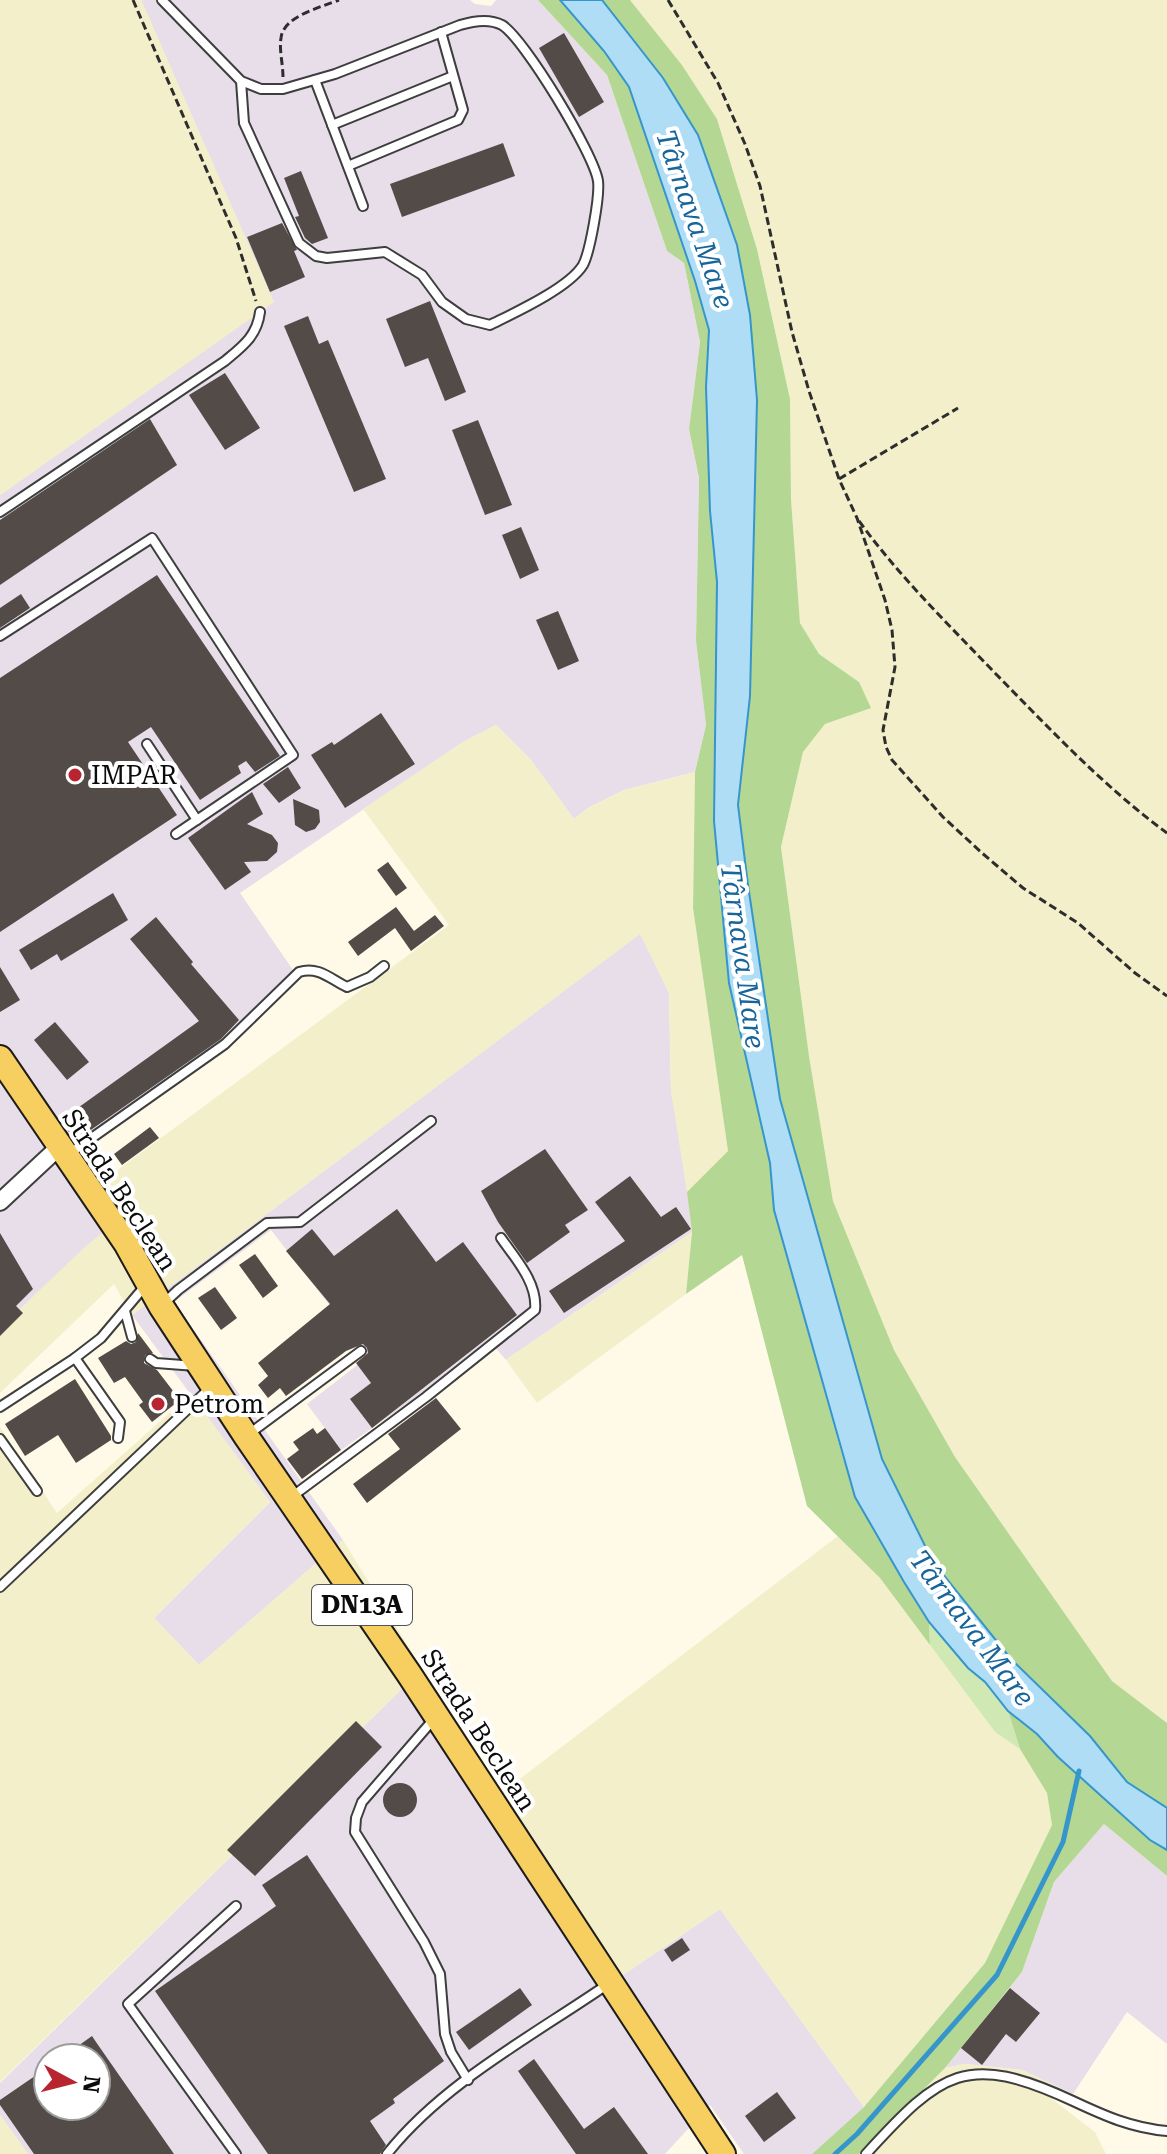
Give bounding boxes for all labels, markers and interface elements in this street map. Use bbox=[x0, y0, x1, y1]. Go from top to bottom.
water label: Târnava Mare bbox=[649, 125, 741, 313]
place label: IMPAR bbox=[91, 760, 177, 790]
marker: IMPAR bbox=[66, 766, 84, 784]
water label: Târnava Mare bbox=[714, 861, 772, 1051]
street label: Strada Beclean bbox=[57, 1103, 184, 1277]
place label: Petrom bbox=[174, 1389, 265, 1419]
marker: Petrom bbox=[149, 1395, 167, 1413]
water label: Târnava Mare bbox=[903, 1543, 1041, 1713]
road number: DN13A bbox=[312, 1585, 412, 1625]
street label: Strada Beclean bbox=[416, 1643, 543, 1817]
north arrow bbox=[32, 2042, 112, 2122]
text: N bbox=[78, 2074, 105, 2094]

